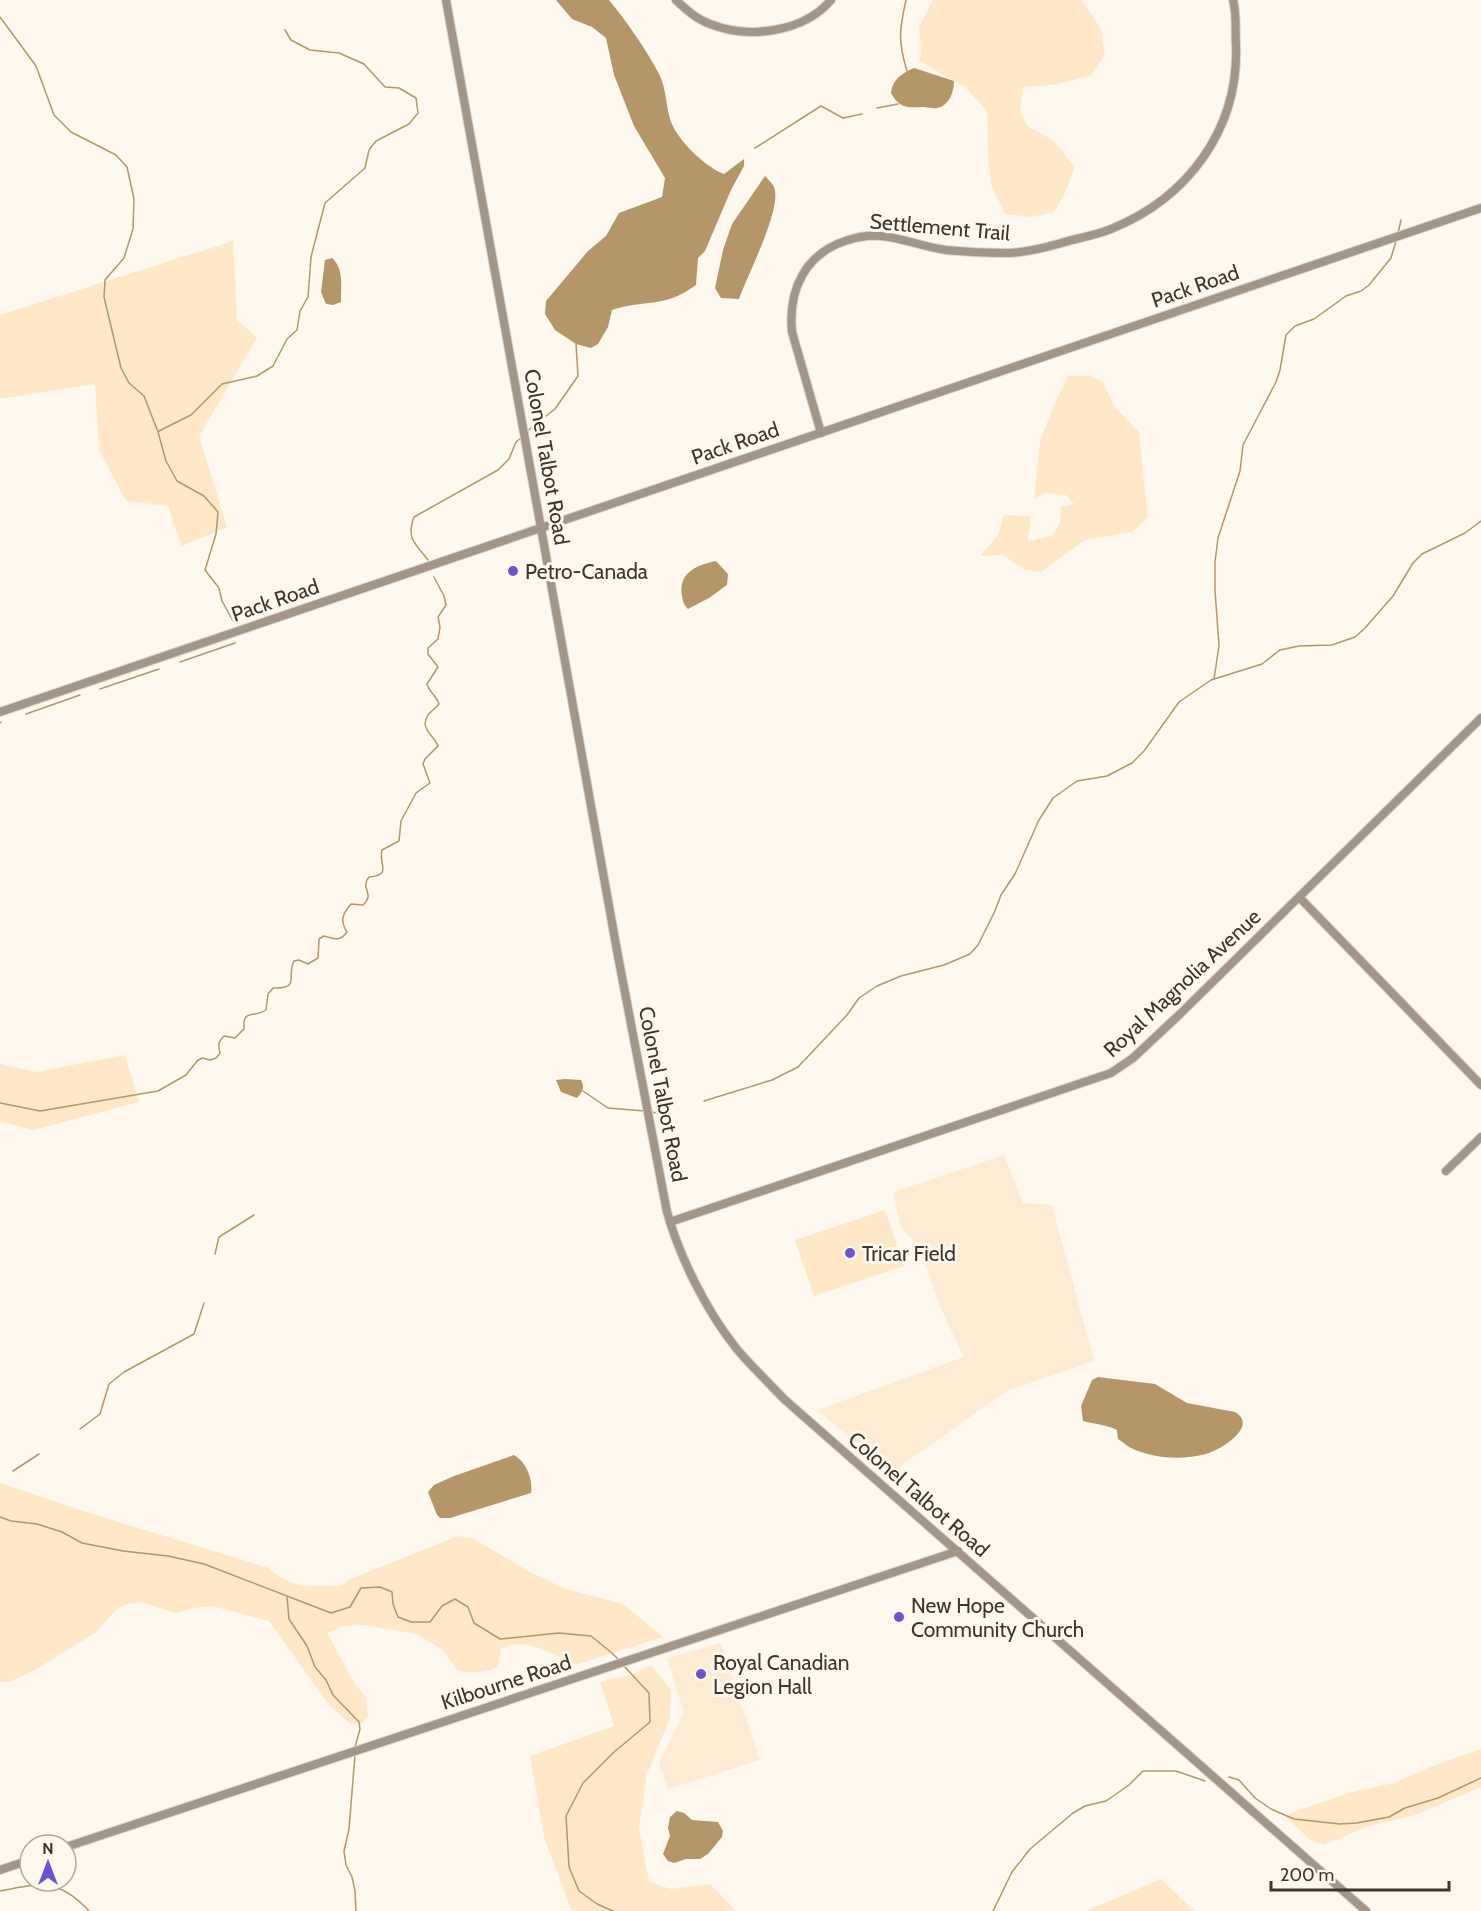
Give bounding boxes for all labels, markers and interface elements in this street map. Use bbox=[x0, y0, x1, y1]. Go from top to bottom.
street label: Settlement Trail bbox=[869, 208, 1011, 246]
street label: Pack Road bbox=[1148, 259, 1242, 313]
street label: Colonel Talbot Road bbox=[519, 367, 575, 547]
street label: Pack Road bbox=[688, 416, 782, 470]
place label: Petro-Canada bbox=[525, 559, 648, 584]
marker: Petro-Canada bbox=[506, 564, 520, 578]
street label: Pack Road bbox=[228, 573, 322, 627]
street label: Royal Magnolia Avenue bbox=[1098, 904, 1266, 1062]
street label: Colonel Talbot Road bbox=[634, 1004, 692, 1184]
place label: Tricar Field bbox=[862, 1241, 956, 1266]
marker: Tricar Field bbox=[843, 1246, 857, 1260]
street label: Colonel Talbot Road bbox=[844, 1426, 994, 1562]
place label: New Hope Community Church bbox=[911, 1593, 1084, 1642]
marker: New Hope Community Church bbox=[892, 1610, 906, 1624]
street label: Kilbourne Road bbox=[438, 1649, 574, 1715]
place label: Royal Canadian Legion Hall bbox=[713, 1650, 850, 1699]
marker: Royal Canadian Legion Hall bbox=[694, 1667, 708, 1681]
north arrow bbox=[18, 1833, 78, 1893]
text: N bbox=[42, 1839, 54, 1858]
scale bar bbox=[1271, 1854, 1450, 1892]
text: 200 m bbox=[1280, 1864, 1334, 1886]

